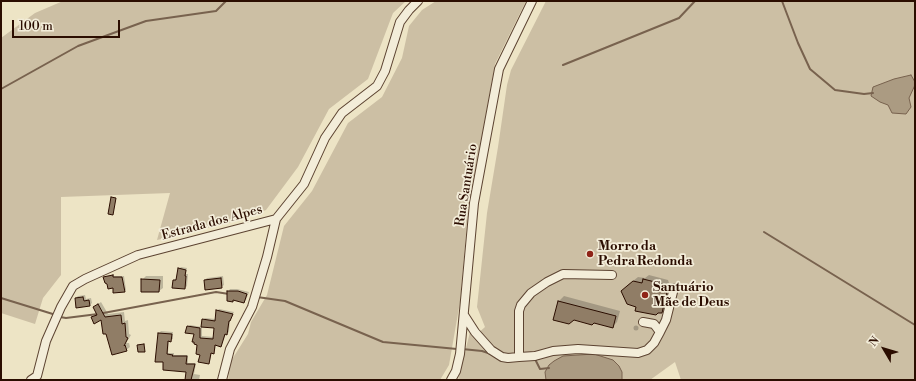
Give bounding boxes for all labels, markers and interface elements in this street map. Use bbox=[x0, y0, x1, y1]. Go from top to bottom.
scale bar bbox=[14, 12, 122, 38]
text: 100 m bbox=[19, 19, 53, 34]
street label: Rua Santuário bbox=[453, 143, 481, 227]
street label: Estrada dos Alpes bbox=[160, 202, 264, 244]
place label: Morro da Pedra Redonda bbox=[598, 239, 693, 270]
marker: Morro da Pedra Redonda bbox=[585, 249, 595, 259]
place label: Santuário Mãe de Deus bbox=[653, 280, 729, 311]
marker: Santuário Mãe de Deus bbox=[640, 290, 650, 300]
north arrow bbox=[864, 329, 904, 369]
text: N bbox=[866, 334, 883, 349]

